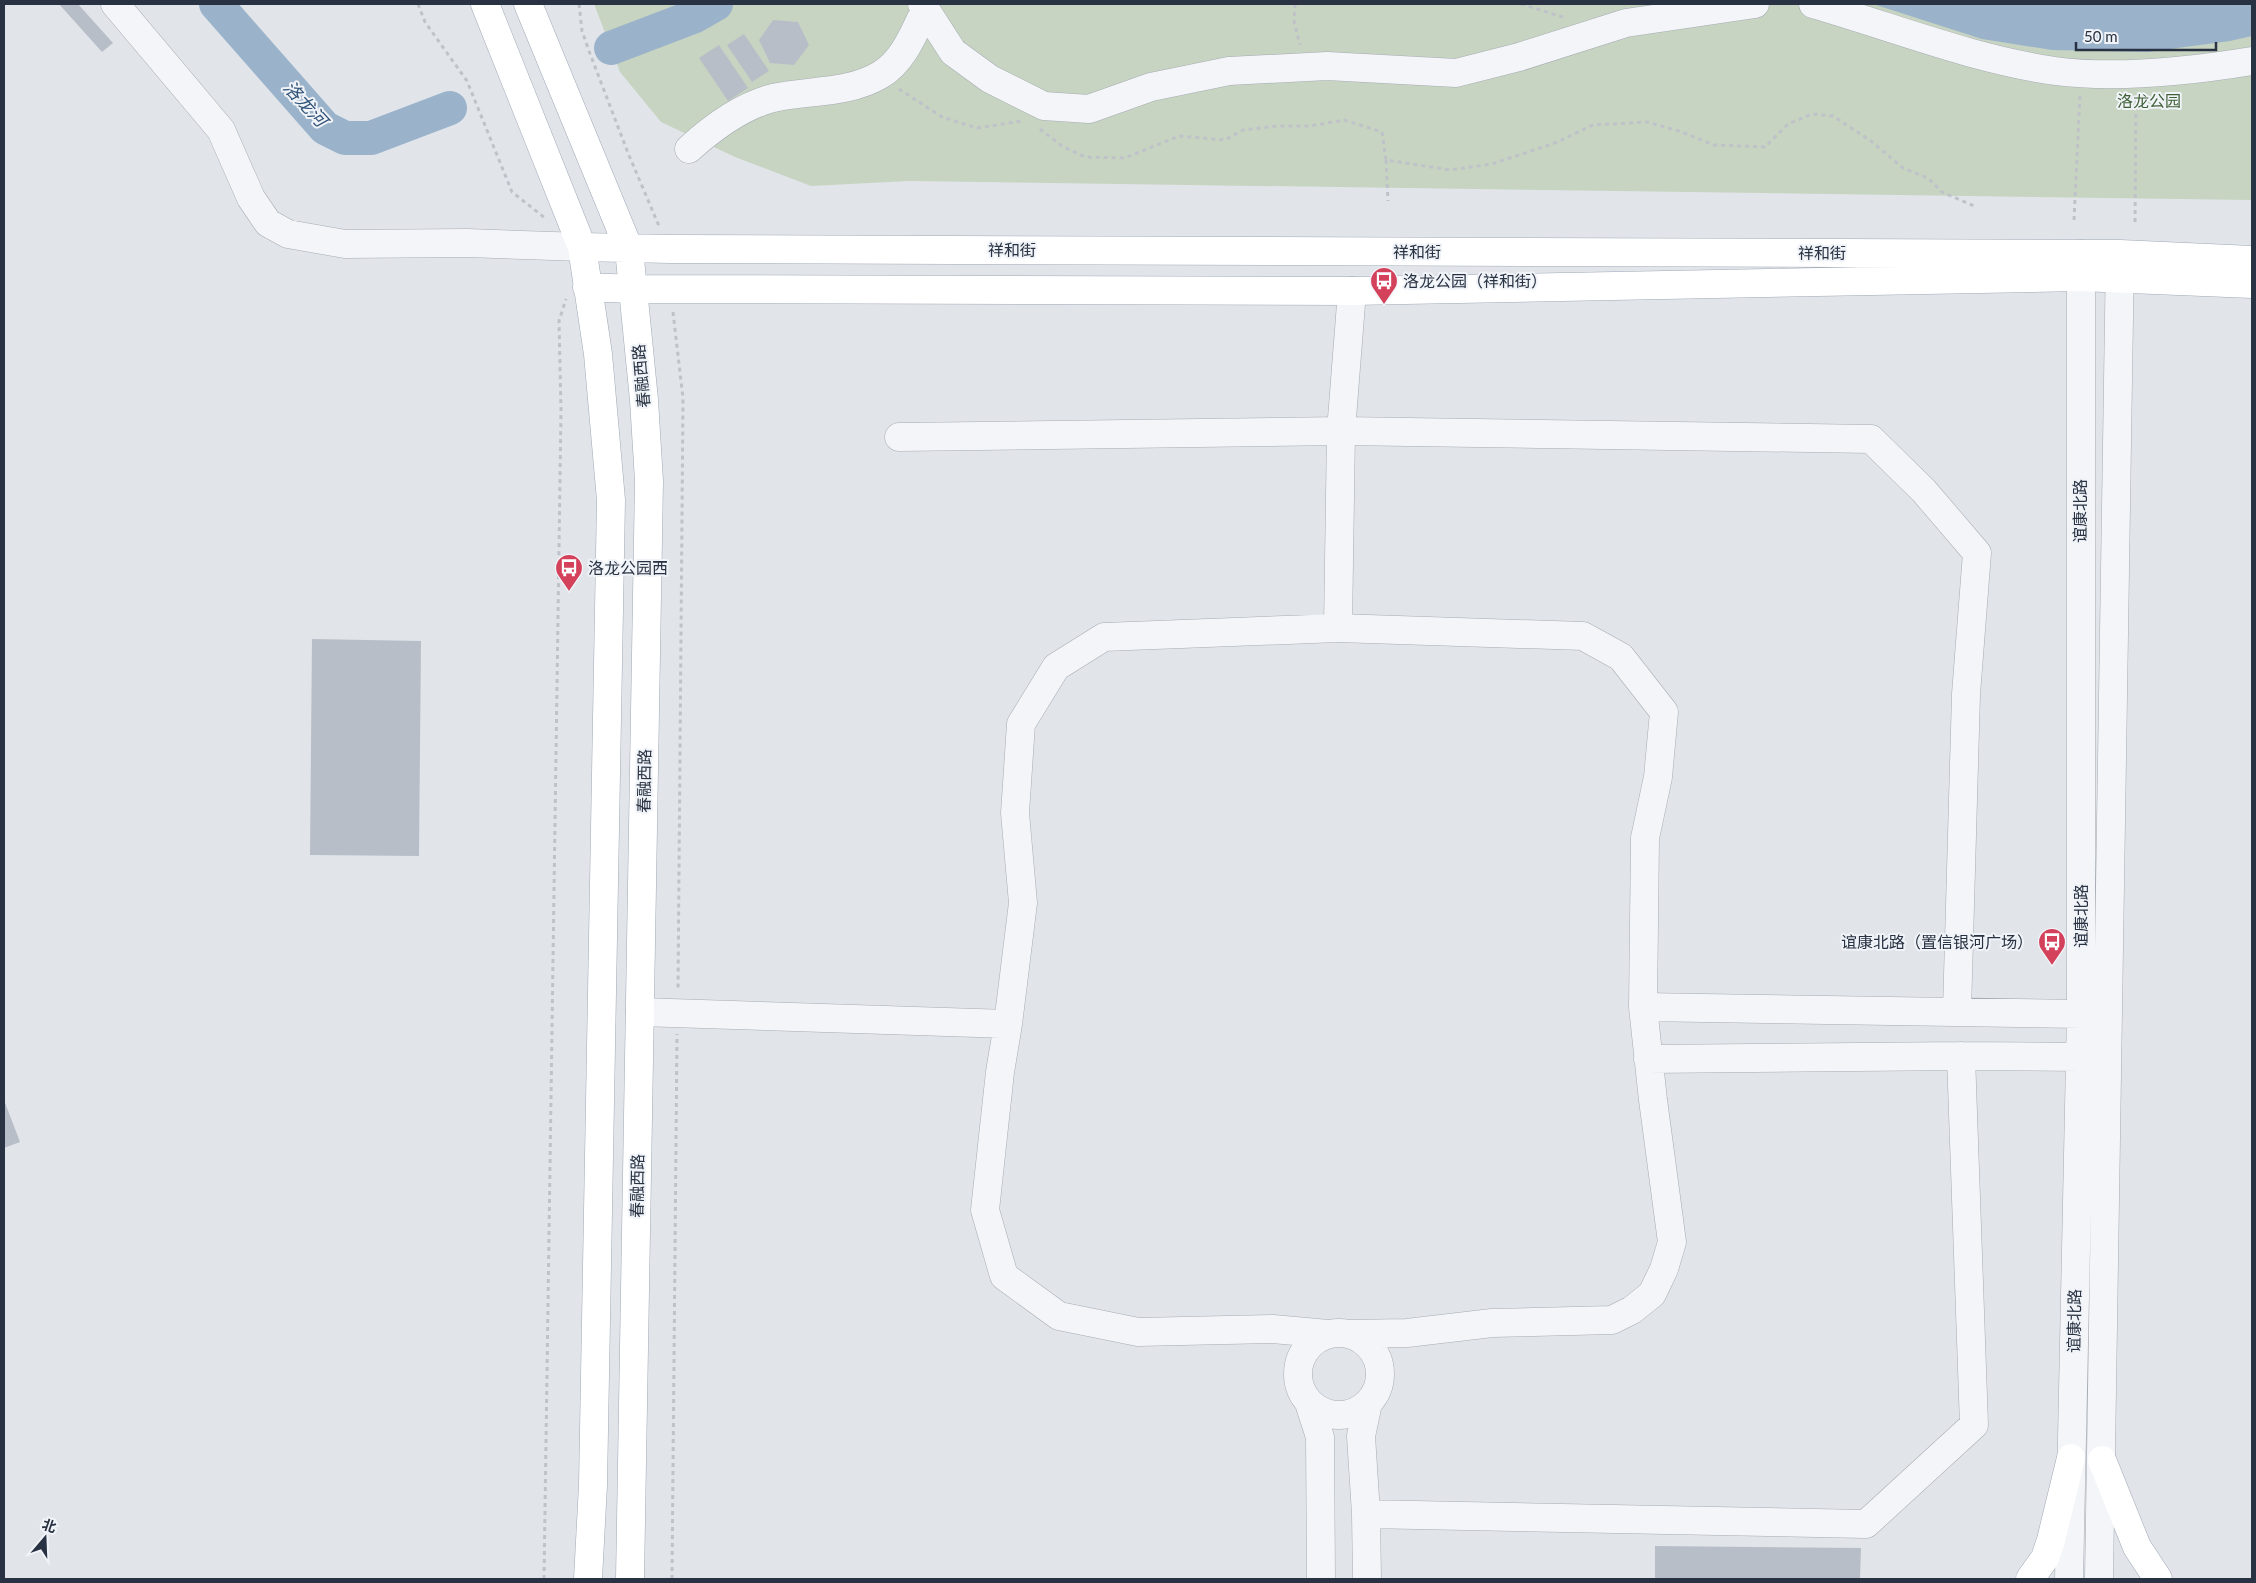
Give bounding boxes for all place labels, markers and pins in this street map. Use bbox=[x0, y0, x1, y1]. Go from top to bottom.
bus stop icon: 洛龙公园（祥和街） bbox=[1369, 266, 1399, 305]
place label: 洛龙公园（祥和街） bbox=[1403, 271, 1547, 290]
bus stop icon: 洛龙公园西 bbox=[554, 553, 584, 592]
place label: 洛龙公园西 bbox=[588, 558, 668, 577]
bus stop icon: 谊康北路（置信银河广场） bbox=[2037, 927, 2067, 966]
place label: 谊康北路（置信银河广场） bbox=[1841, 932, 2033, 951]

